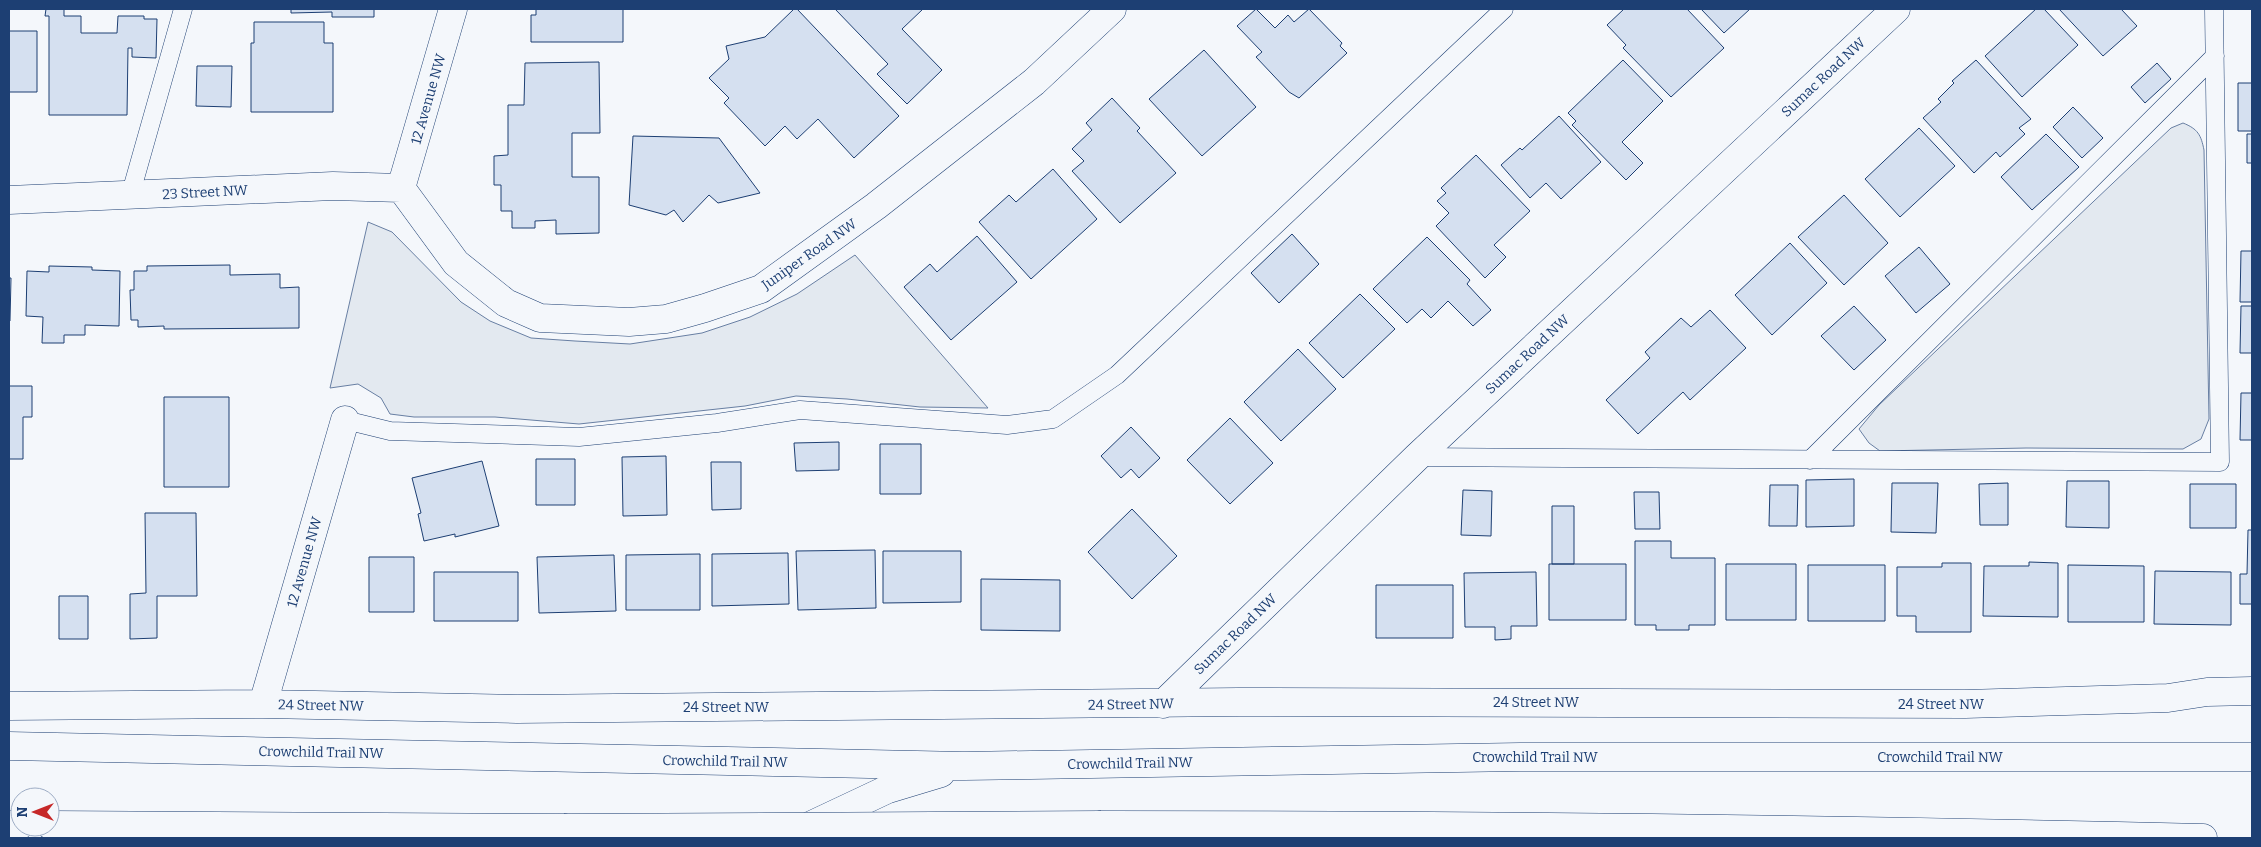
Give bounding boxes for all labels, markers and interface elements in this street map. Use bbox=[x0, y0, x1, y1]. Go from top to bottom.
street label: Sumac Road NW bbox=[1778, 34, 1869, 121]
street label: 12 Avenue NW bbox=[407, 51, 450, 146]
street label: 23 Street NW bbox=[162, 182, 249, 203]
street label: Juniper Road NW bbox=[758, 215, 861, 294]
street label: Sumac Road NW bbox=[1482, 311, 1573, 398]
street label: 12 Avenue NW bbox=[283, 514, 326, 609]
street label: Sumac Road NW bbox=[1190, 590, 1281, 678]
street label: 24 Street NW bbox=[1493, 694, 1580, 711]
street label: 24 Street NW bbox=[1088, 695, 1175, 714]
street label: 24 Street NW bbox=[278, 696, 365, 715]
street label: 24 Street NW bbox=[1898, 696, 1985, 713]
street label: 24 Street NW bbox=[683, 699, 770, 716]
street label: Crowchild Trail NW bbox=[258, 743, 385, 762]
street label: Crowchild Trail NW bbox=[1472, 749, 1598, 766]
street label: Crowchild Trail NW bbox=[1877, 749, 2003, 766]
street label: Crowchild Trail NW bbox=[662, 752, 789, 771]
street label: Crowchild Trail NW bbox=[1067, 754, 1194, 773]
north arrow bbox=[10, 787, 60, 837]
text: N bbox=[14, 806, 31, 817]

